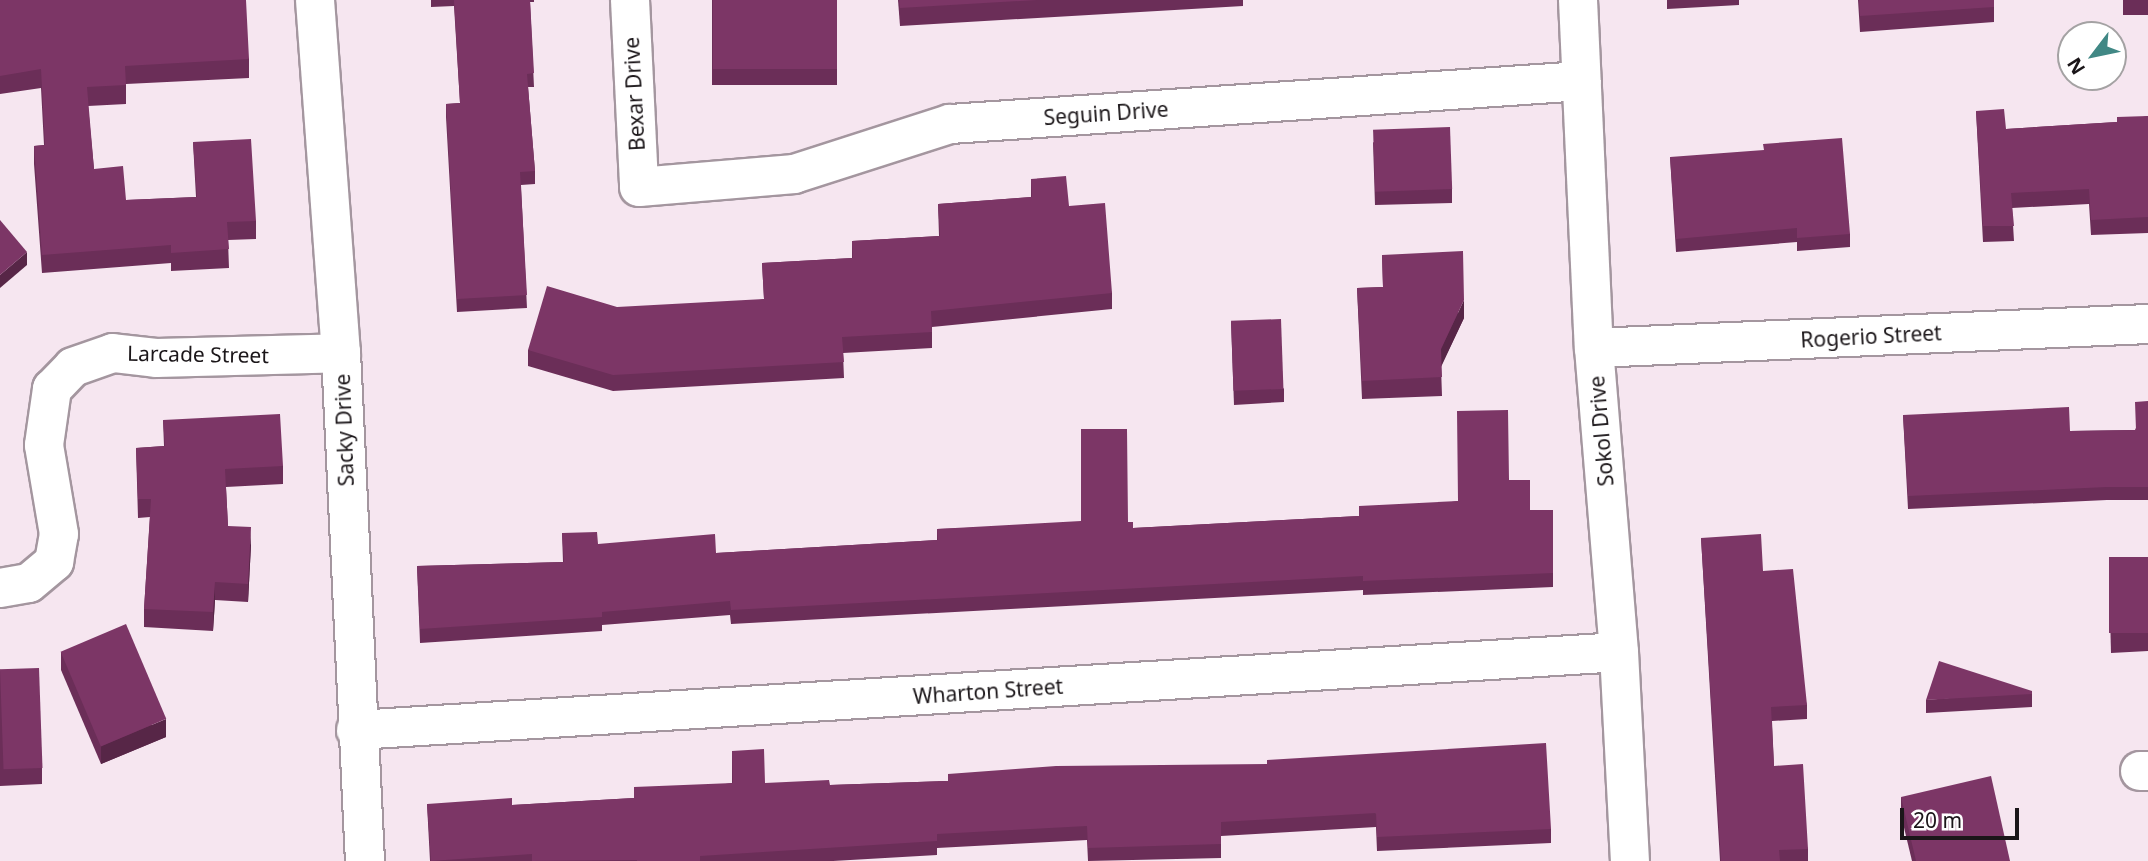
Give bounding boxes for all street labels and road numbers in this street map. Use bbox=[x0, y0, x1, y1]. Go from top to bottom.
street label: Bexar Drive bbox=[618, 36, 650, 152]
street label: Seguin Drive bbox=[1043, 96, 1169, 130]
street label: Rogerio Street bbox=[1800, 320, 1942, 352]
street label: Larcade Street bbox=[127, 340, 269, 368]
street label: Sacky Drive bbox=[329, 373, 359, 487]
street label: Sokol Drive bbox=[1584, 375, 1618, 487]
street label: Wharton Street bbox=[912, 673, 1064, 709]

